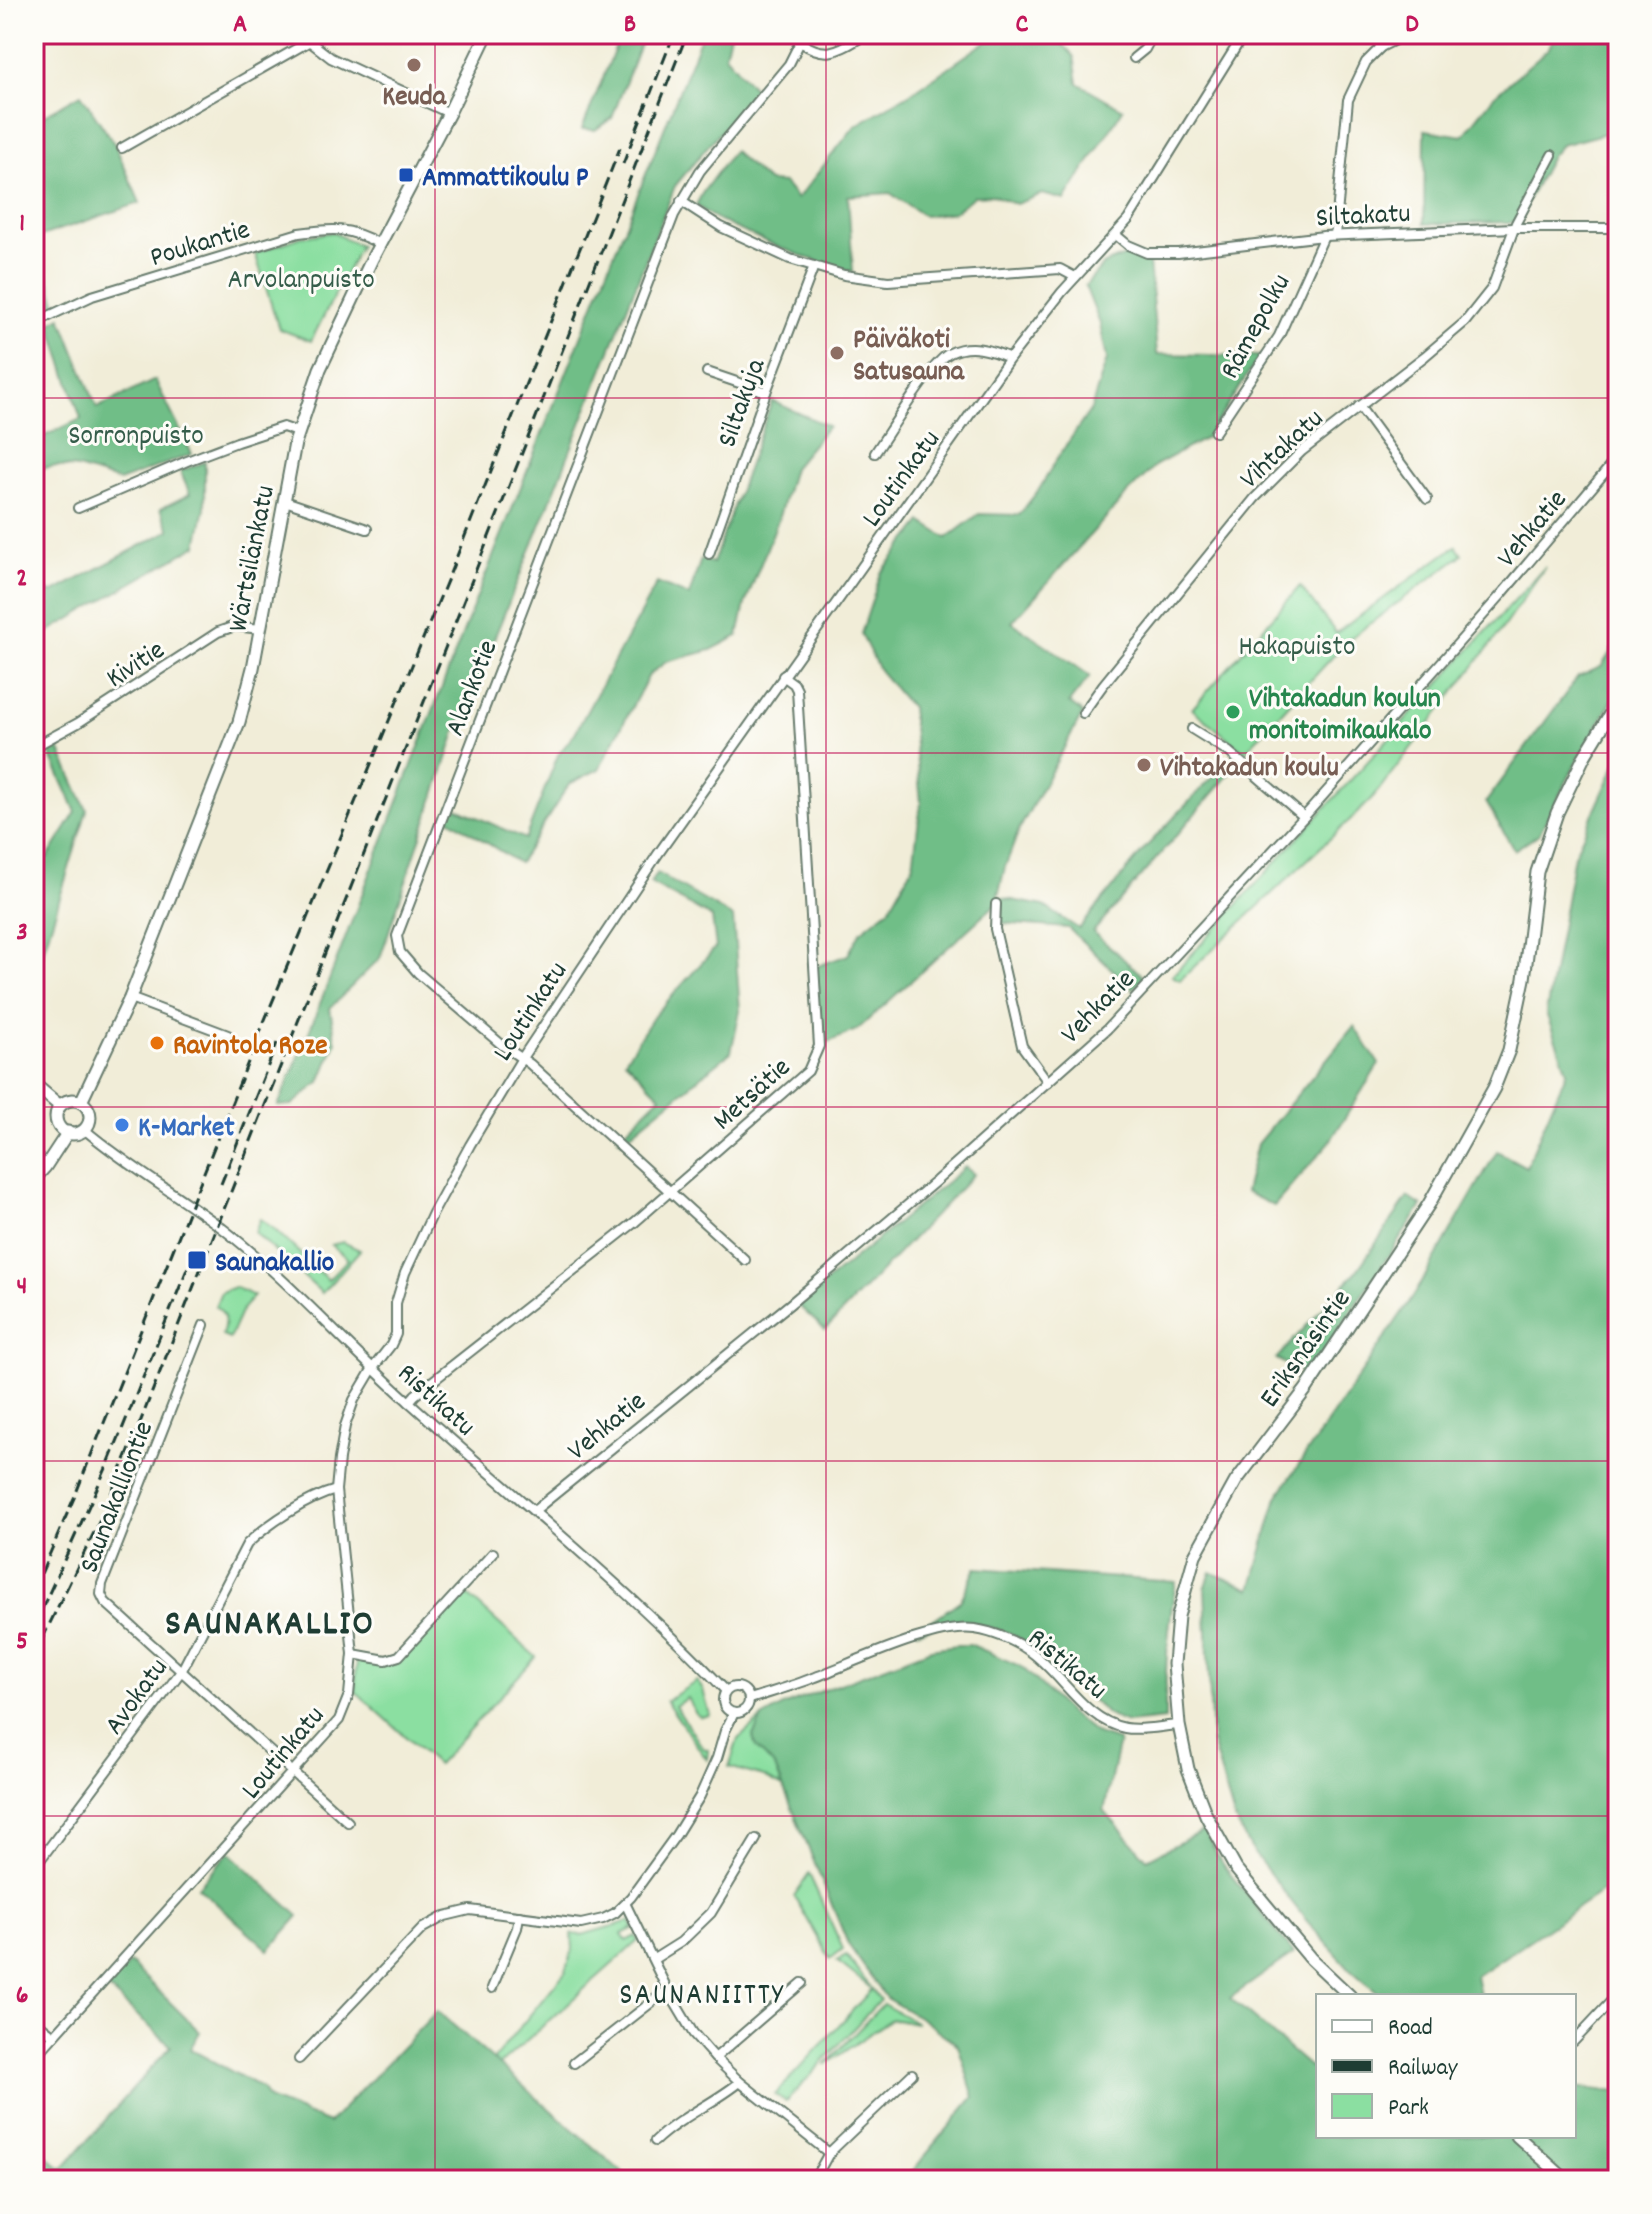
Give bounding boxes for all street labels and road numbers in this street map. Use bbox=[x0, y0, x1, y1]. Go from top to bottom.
street label: Siltakatu bbox=[1315, 196, 1412, 240]
street label: Poukantie bbox=[146, 212, 255, 280]
street label: Rämepolku bbox=[1212, 268, 1303, 387]
street label: Siltakuja bbox=[709, 353, 778, 454]
street label: Vihtakatu bbox=[1233, 401, 1334, 500]
street label: Loutinkatu bbox=[854, 423, 952, 537]
street label: Wärtsilänkatu bbox=[220, 482, 288, 636]
street label: Vehkatie bbox=[1489, 482, 1578, 578]
street label: Kivitie bbox=[100, 632, 174, 700]
street label: Alankotie bbox=[437, 635, 510, 743]
street label: Loutinkatu bbox=[485, 955, 579, 1070]
street label: Vehkatie bbox=[1053, 962, 1146, 1055]
street label: Metsätie bbox=[706, 1050, 801, 1142]
street label: Eriksnäsintie bbox=[1252, 1283, 1362, 1417]
street label: Ristikatu bbox=[387, 1356, 483, 1448]
street label: Vehkatie bbox=[560, 1384, 656, 1472]
street label: Saunakalliontie bbox=[71, 1416, 166, 1580]
street label: Ristikatu bbox=[1017, 1621, 1114, 1711]
street label: Avokatu bbox=[96, 1651, 180, 1745]
street label: Loutinkatu bbox=[234, 1699, 336, 1810]

